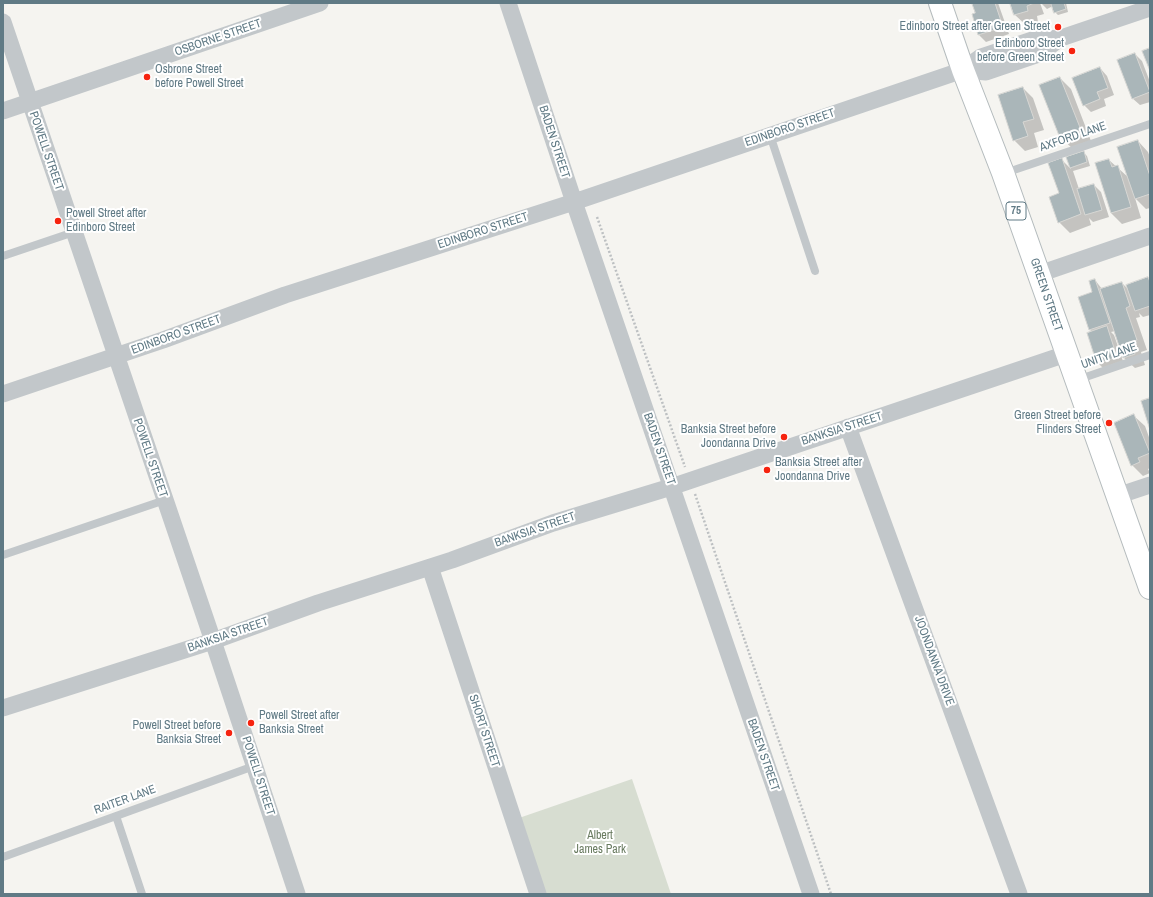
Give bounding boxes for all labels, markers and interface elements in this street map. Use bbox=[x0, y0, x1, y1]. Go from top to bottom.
street label: OSBORNE STREET bbox=[173, 16, 263, 60]
place label: Edinboro Street after Green Street bbox=[900, 20, 1050, 34]
marker: Edinboro Street after Green Street bbox=[1053, 22, 1063, 32]
place label: Edinboro Street before Green Street bbox=[977, 37, 1064, 65]
marker: Edinboro Street before Green Street bbox=[1067, 46, 1077, 56]
place label: Osbrone Street before Powell Street bbox=[155, 63, 244, 91]
marker: Osbrone Street before Powell Street bbox=[142, 72, 152, 82]
street label: BADEN STREET bbox=[535, 104, 573, 180]
street label: EDINBORO STREET bbox=[743, 106, 837, 150]
street label: POWELL STREET bbox=[26, 110, 66, 192]
street label: AXFORD LANE bbox=[1038, 119, 1108, 155]
road number: 75 bbox=[1006, 202, 1026, 220]
place label: Powell Street after Edinboro Street bbox=[66, 207, 146, 235]
street label: EDINBORO STREET bbox=[436, 210, 530, 252]
marker: Powell Street after Edinboro Street bbox=[53, 216, 63, 226]
street label: GREEN STREET bbox=[1027, 256, 1065, 334]
street label: EDINBORO STREET bbox=[129, 312, 223, 358]
street label: UNITY LANE bbox=[1079, 340, 1139, 372]
street label: BANKSIA STREET bbox=[800, 409, 884, 449]
place label: Green Street before Flinders Street bbox=[1014, 409, 1101, 437]
street label: BADEN STREET bbox=[640, 411, 678, 487]
street label: POWELL STREET bbox=[130, 417, 170, 499]
marker: Green Street before Flinders Street bbox=[1104, 418, 1114, 428]
place label: Banksia Street before Joondanna Drive bbox=[681, 423, 776, 451]
marker: Banksia Street before Joondanna Drive bbox=[779, 432, 789, 442]
place label: Banksia Street after Joondanna Drive bbox=[775, 456, 862, 484]
marker: Banksia Street after Joondanna Drive bbox=[762, 465, 772, 475]
street label: BANKSIA STREET bbox=[493, 509, 577, 551]
street label: BANKSIA STREET bbox=[186, 614, 270, 656]
street label: JOONDANNA DRIVE bbox=[911, 614, 957, 708]
street label: SHORT STREET bbox=[465, 693, 503, 769]
place label: Powell Street after Banksia Street bbox=[259, 709, 339, 737]
street label: BADEN STREET bbox=[744, 717, 782, 793]
marker: Powell Street after Banksia Street bbox=[246, 718, 256, 728]
place label: Powell Street before Banksia Street bbox=[132, 719, 221, 747]
marker: Powell Street before Banksia Street bbox=[224, 728, 234, 738]
street label: POWELL STREET bbox=[238, 735, 278, 817]
street label: RAITER LANE bbox=[92, 782, 158, 818]
park label: Albert James Park bbox=[574, 829, 626, 857]

